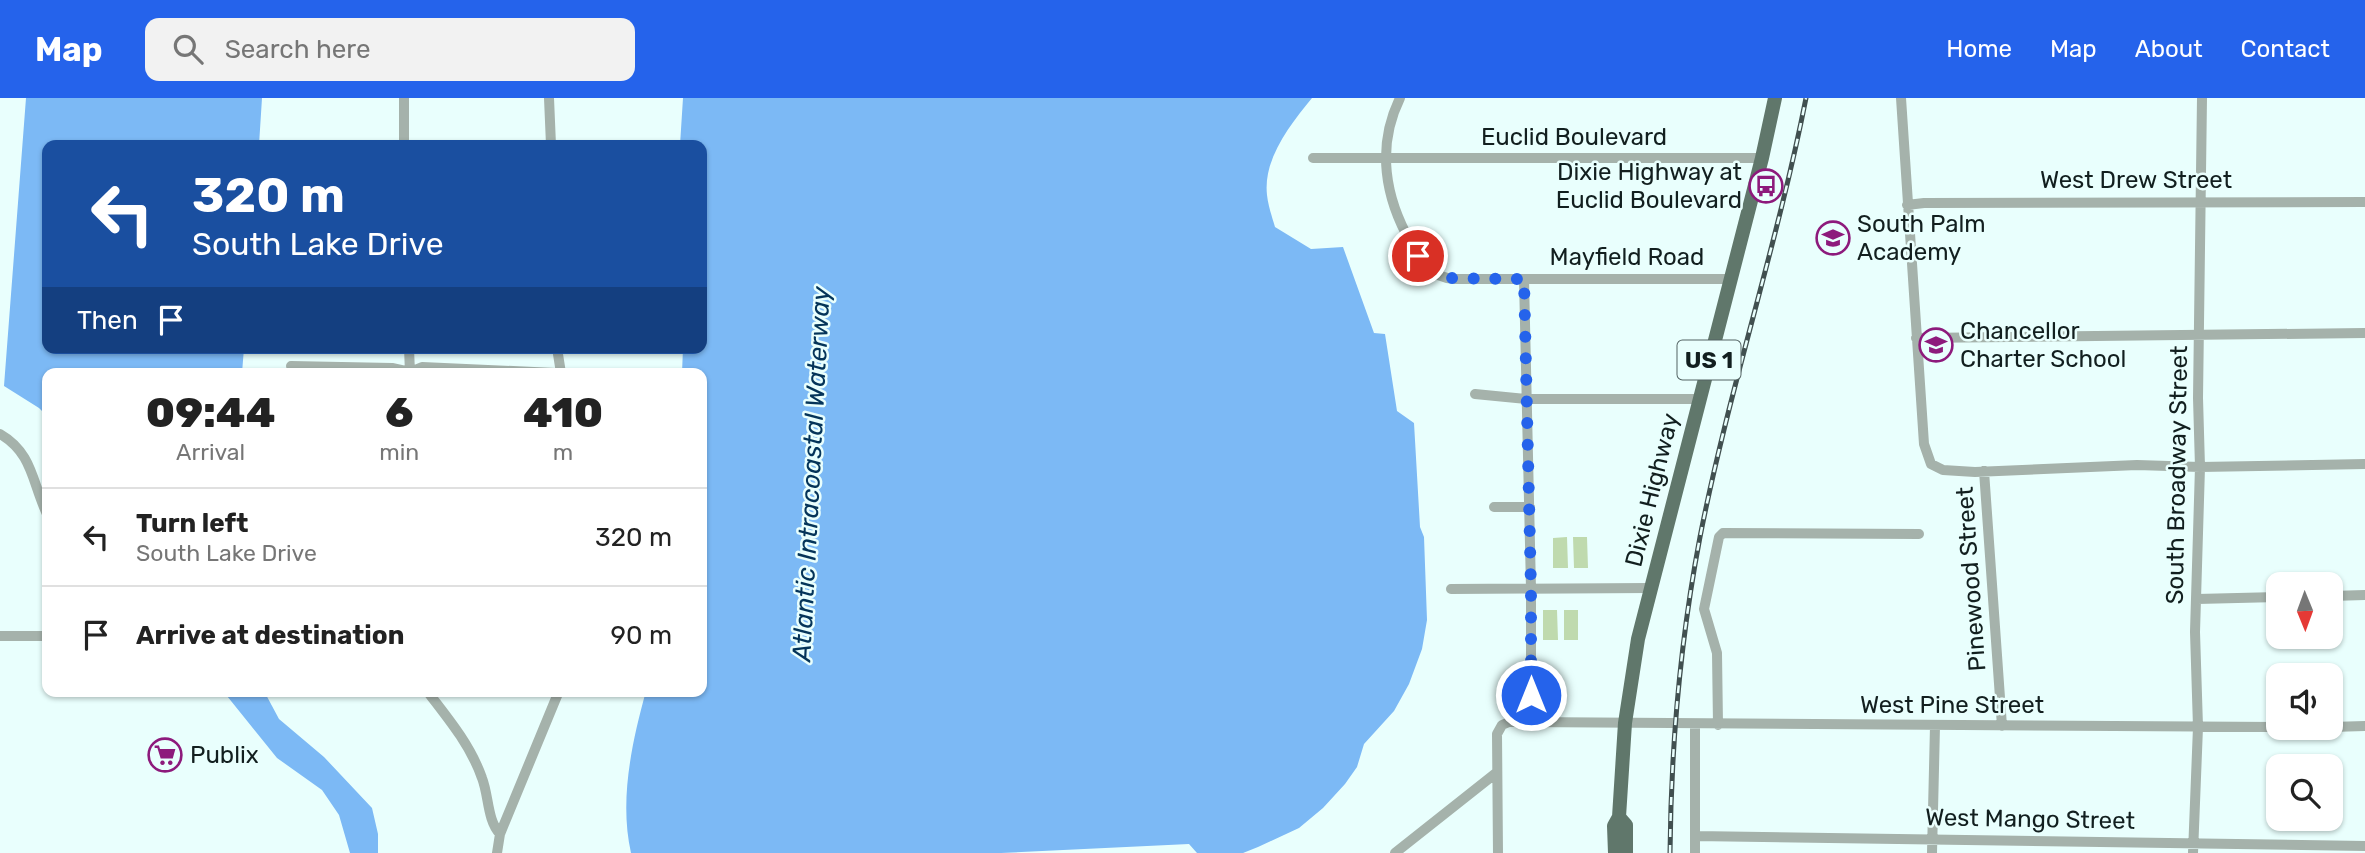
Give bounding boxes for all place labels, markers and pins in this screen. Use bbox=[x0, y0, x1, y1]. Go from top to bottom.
place label: Dixie Highway at Euclid Boulevard bbox=[1556, 158, 1742, 214]
bus stop icon: Dixie Highway at Euclid Boulevard bbox=[1747, 167, 1785, 205]
place label: South Palm Academy bbox=[1857, 210, 1986, 266]
school or university icon: South Palm Academy bbox=[1814, 219, 1852, 257]
pin bbox=[1388, 226, 1448, 286]
place label: Chancellor Charter School bbox=[1960, 317, 2126, 373]
school or university icon: Chancellor Charter School bbox=[1917, 326, 1955, 364]
supermarket icon: Publix bbox=[146, 736, 184, 774]
place label: Publix bbox=[190, 741, 259, 769]

